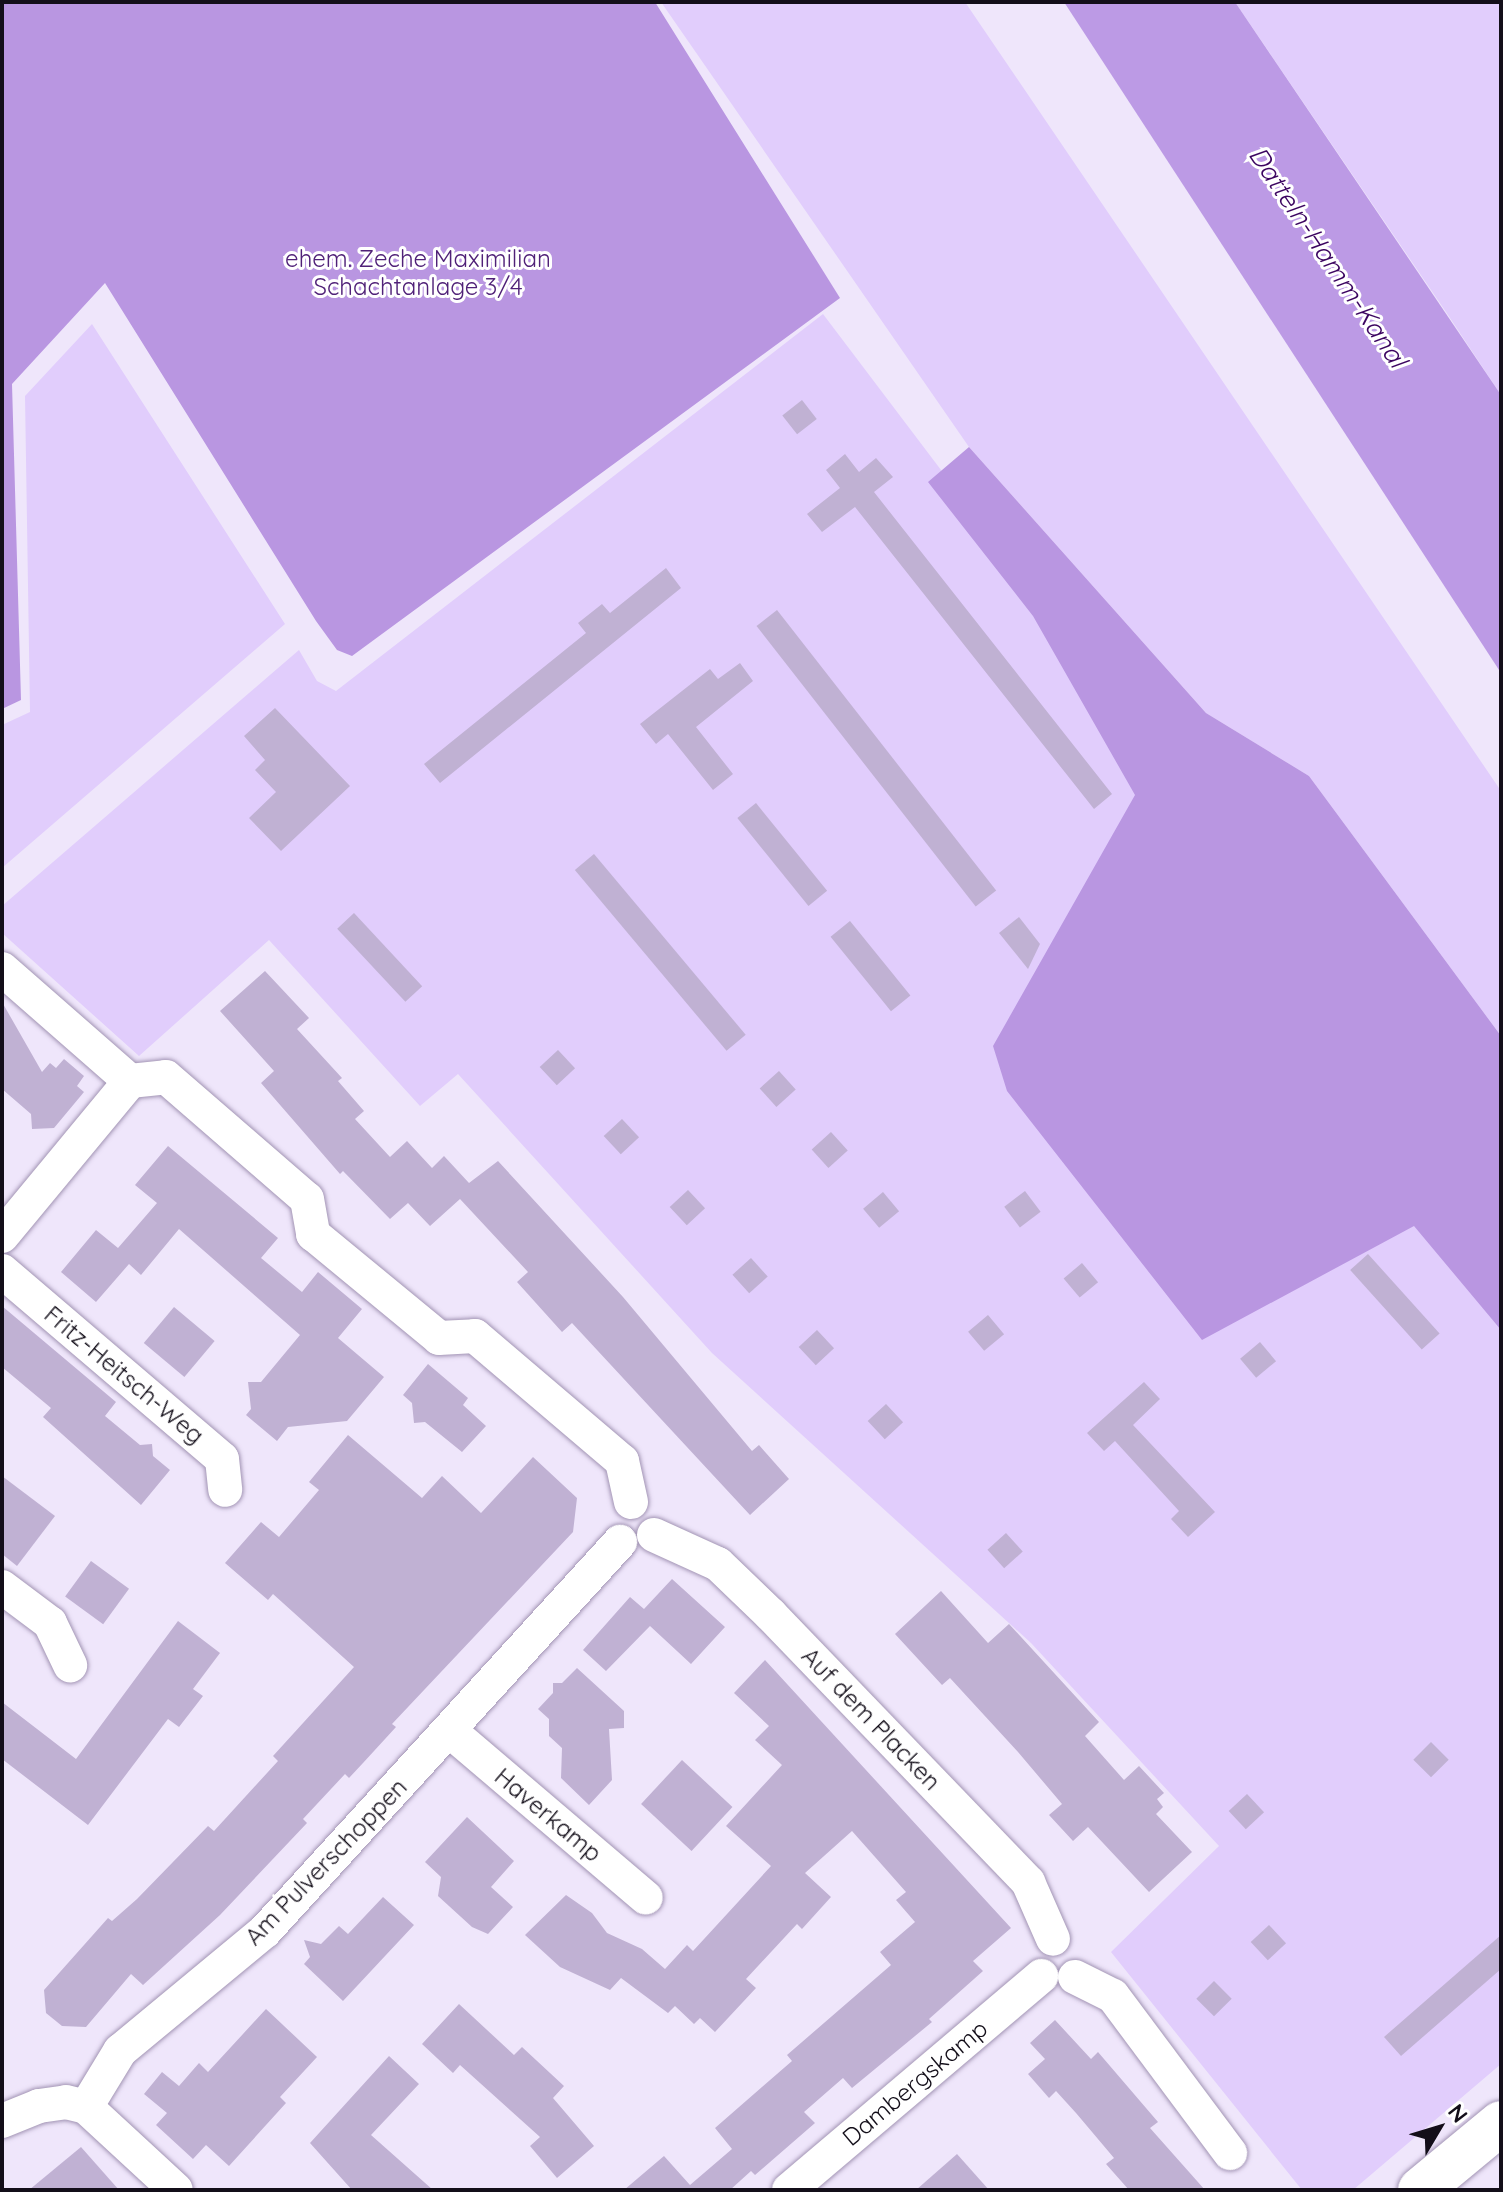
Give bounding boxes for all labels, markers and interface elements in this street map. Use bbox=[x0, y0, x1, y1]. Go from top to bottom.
water label: Datteln-Hamm-Kanal bbox=[1242, 141, 1414, 373]
park label: ehem. Zeche Maximilian Schachtanlage 3/4 bbox=[285, 245, 551, 301]
street label: Fritz-Heitsch-Weg bbox=[38, 1300, 210, 1450]
street label: Auf dem Placken bbox=[796, 1642, 946, 1796]
street label: Haverkamp bbox=[489, 1762, 607, 1868]
street label: Am Pulverschoppen bbox=[239, 1773, 413, 1951]
street label: Dambergskamp bbox=[837, 2014, 993, 2152]
north arrow bbox=[1399, 2088, 1479, 2168]
text: N bbox=[1442, 2098, 1474, 2128]

